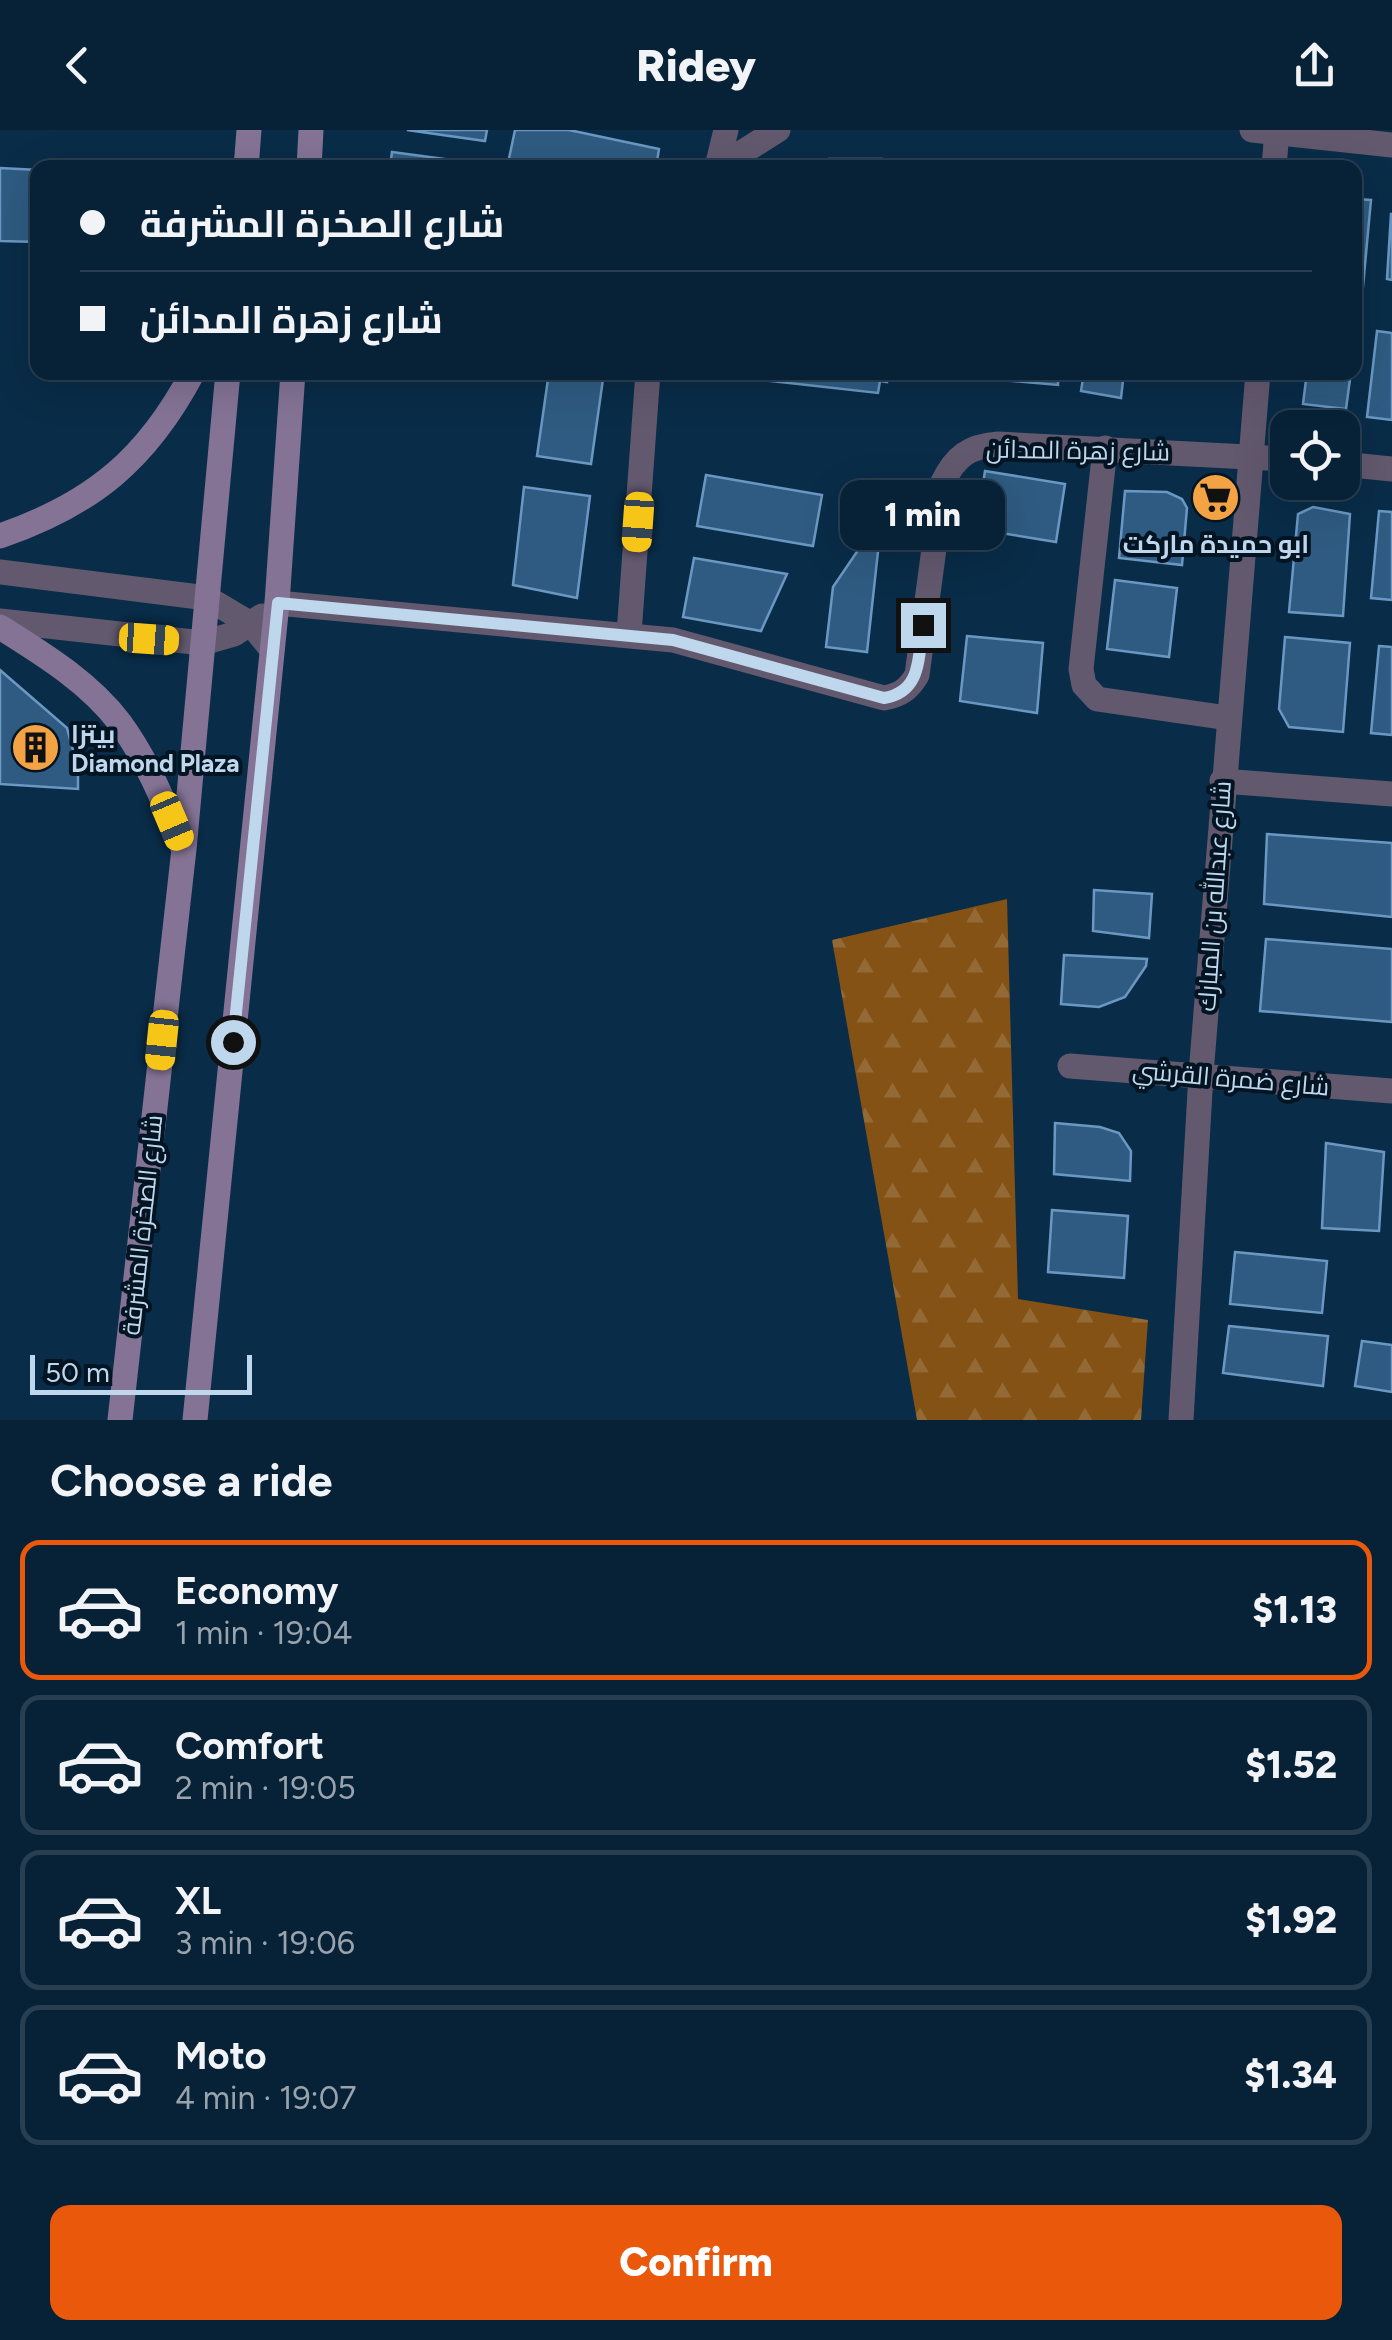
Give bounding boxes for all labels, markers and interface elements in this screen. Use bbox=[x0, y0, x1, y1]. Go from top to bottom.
icon: back bbox=[50, 38, 105, 93]
text: Ridey bbox=[636, 38, 756, 92]
icon: share bbox=[1287, 38, 1342, 93]
text: شارع الصخرة المشرفة bbox=[140, 201, 504, 247]
text: شارع زهرة المدائن bbox=[140, 297, 443, 343]
map controls bbox=[1270, 410, 1360, 500]
button: locate bbox=[1270, 410, 1360, 500]
street label: شارع زهرة المدائن bbox=[986, 433, 1170, 469]
supermarket icon: ابو حميدة ماركت bbox=[1190, 472, 1242, 524]
callout: 1 min bbox=[840, 480, 1006, 550]
car bbox=[621, 491, 655, 553]
text: 1 min bbox=[884, 496, 961, 534]
place label: ابو حميدة ماركت bbox=[1123, 529, 1309, 559]
route end bbox=[901, 603, 946, 648]
car bbox=[118, 622, 180, 656]
place label: بيتزا Diamond Plaza bbox=[71, 719, 240, 778]
building icon: بيتزا Diamond Plaza bbox=[10, 722, 62, 774]
street label: شارع عبدالله بن المبارك bbox=[1190, 780, 1239, 1012]
car bbox=[146, 788, 198, 854]
car bbox=[144, 1009, 180, 1071]
route start bbox=[211, 1020, 256, 1065]
street label: شارع ضمرة القرشي bbox=[1131, 1054, 1331, 1106]
street label: شارع الصخرة المشرفة bbox=[116, 1113, 170, 1337]
scale bar bbox=[30, 1350, 252, 1394]
text: 50 m bbox=[45, 1355, 110, 1389]
text: Choose a ride bbox=[50, 1453, 332, 1507]
icon: car bbox=[55, 1565, 145, 1655]
text: Economy bbox=[175, 1568, 338, 1614]
text: $1.13 bbox=[1252, 1587, 1337, 1633]
text: 1 min · 19:04 bbox=[175, 1614, 352, 1652]
icon: car bbox=[55, 1720, 145, 1810]
text: Comfort bbox=[175, 1723, 324, 1769]
text: $1.52 bbox=[1245, 1742, 1337, 1788]
text: 2 min · 19:05 bbox=[175, 1769, 356, 1807]
icon: car bbox=[55, 1875, 145, 1965]
text: XL bbox=[175, 1878, 221, 1924]
text: $1.92 bbox=[1245, 1897, 1337, 1943]
text: 3 min · 19:06 bbox=[175, 1924, 355, 1962]
icon: car bbox=[55, 2030, 145, 2120]
text: Moto bbox=[175, 2033, 267, 2079]
text: $1.34 bbox=[1244, 2052, 1337, 2098]
text: 4 min · 19:07 bbox=[175, 2079, 356, 2117]
button: Confirm bbox=[50, 2205, 1342, 2320]

